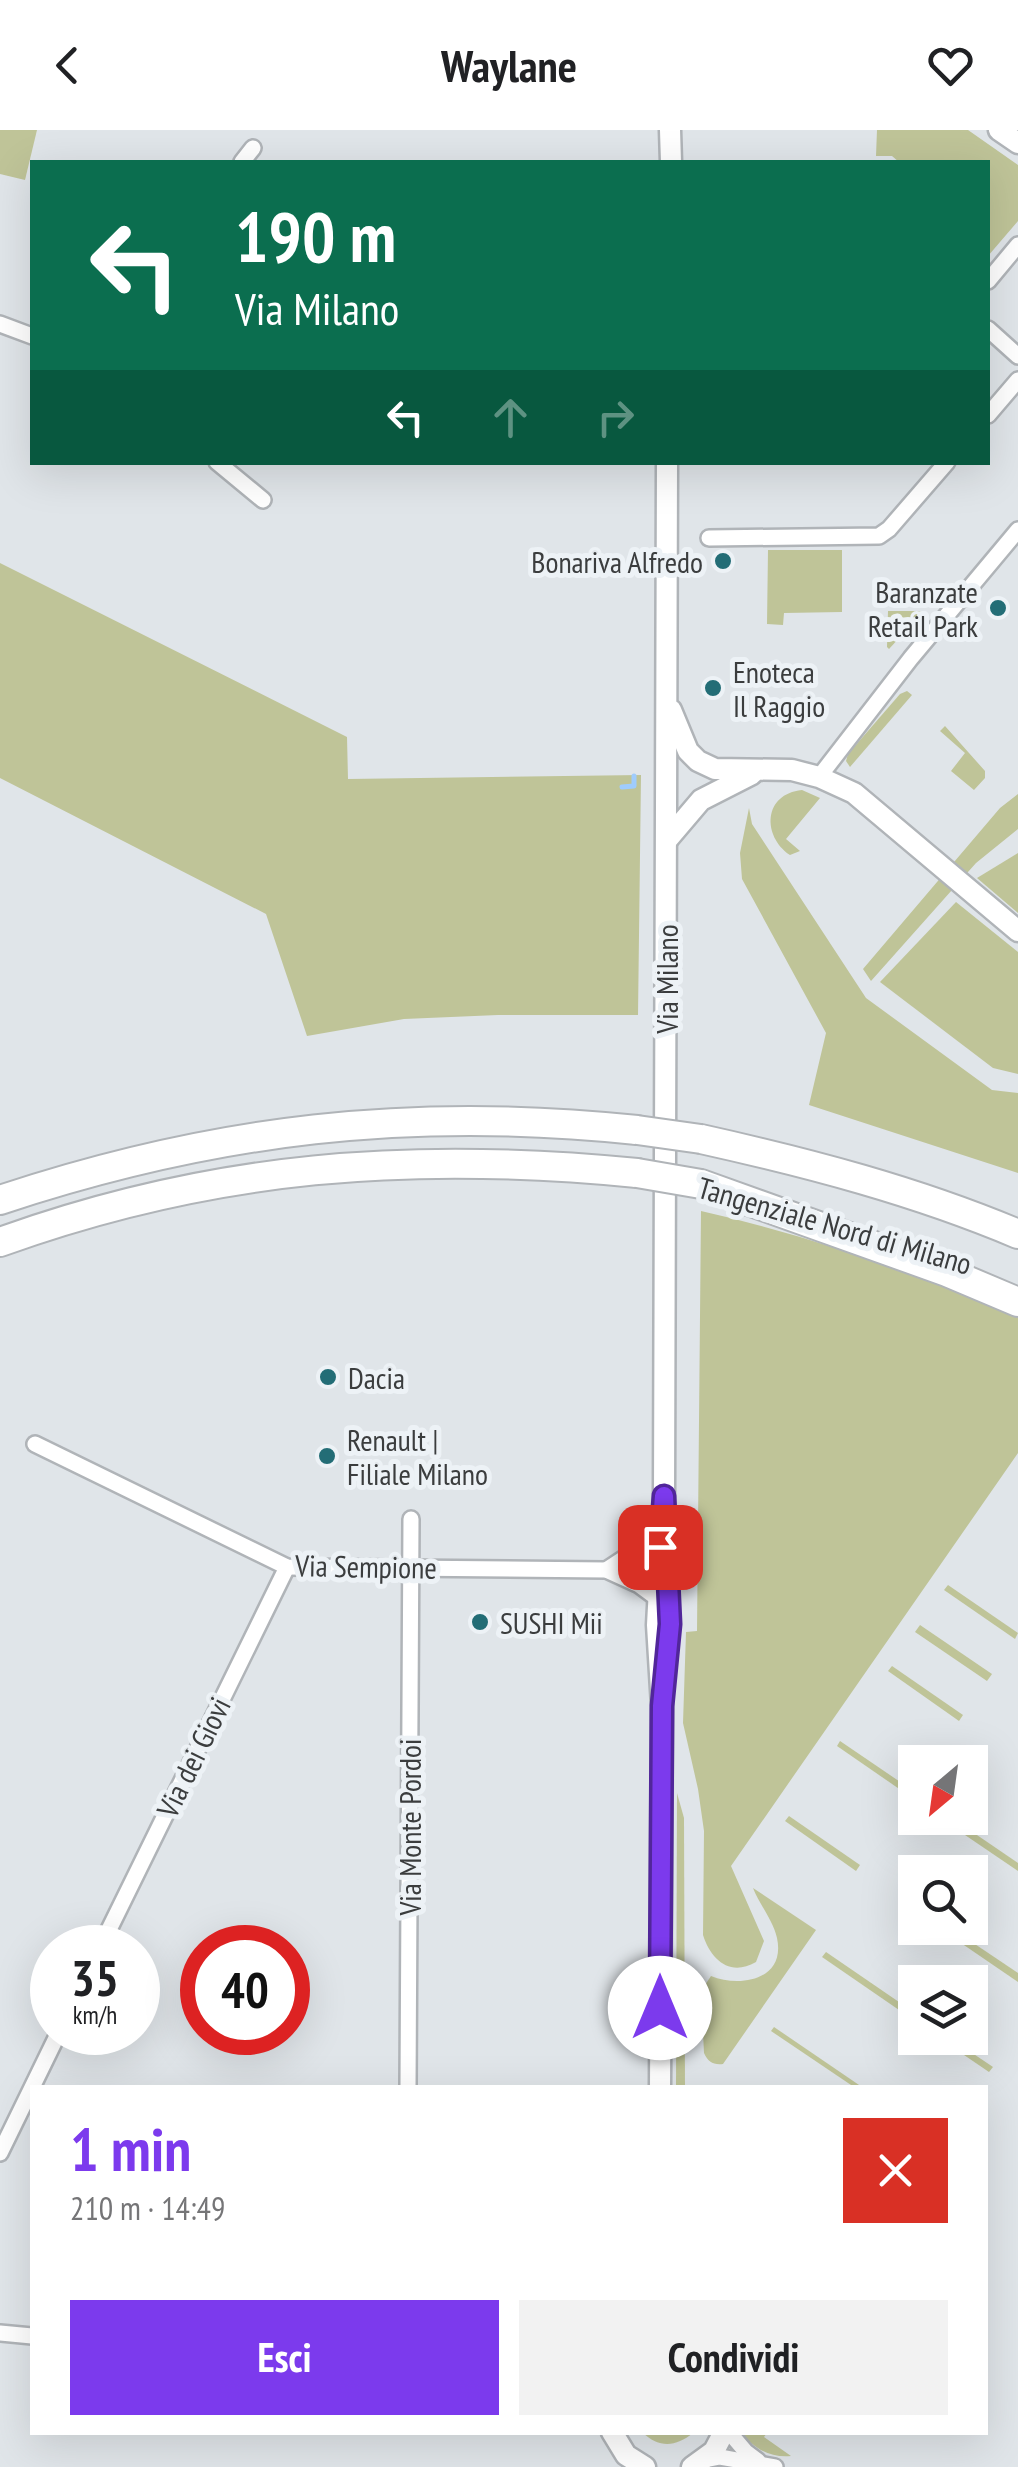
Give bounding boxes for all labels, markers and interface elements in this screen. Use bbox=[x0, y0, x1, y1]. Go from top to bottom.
text: Waylane bbox=[441, 36, 577, 94]
icon: back bbox=[40, 38, 95, 93]
icon: heart bbox=[923, 38, 978, 93]
text: 190 m bbox=[235, 191, 396, 281]
icon: left bbox=[70, 200, 200, 330]
text: Via Milano bbox=[235, 279, 399, 337]
icon: left bbox=[378, 390, 433, 445]
icon: ahead bbox=[483, 390, 538, 445]
icon: right bbox=[588, 390, 643, 445]
place label: Bonariva Alfredo bbox=[531, 542, 703, 581]
marker: Bonariva Alfredo bbox=[712, 550, 734, 572]
place label: Baranzate Retail Park bbox=[868, 572, 978, 645]
marker: Baranzate Retail Park bbox=[987, 597, 1009, 619]
place label: Enoteca Il Raggio bbox=[733, 652, 825, 725]
marker: Enoteca Il Raggio bbox=[702, 677, 724, 699]
street label: Via Milano bbox=[647, 924, 686, 1035]
street label: Tangenziale Nord di Milano bbox=[694, 1167, 976, 1283]
place label: Dacia bbox=[348, 1358, 405, 1397]
marker: Dacia bbox=[317, 1366, 339, 1388]
place label: Renault | Filiale Milano bbox=[347, 1420, 488, 1493]
marker: Renault | Filiale Milano bbox=[316, 1445, 338, 1467]
pin bbox=[618, 1505, 703, 1590]
icon: arrive bbox=[633, 1520, 688, 1575]
street label: Via Sempione bbox=[294, 1545, 437, 1587]
place label: SUSHI Mii bbox=[500, 1603, 603, 1642]
marker: SUSHI Mii bbox=[469, 1611, 491, 1633]
street label: Via dei Giovi bbox=[147, 1690, 239, 1824]
street label: Via Monte Pordoi bbox=[390, 1738, 429, 1917]
north arrow bbox=[898, 1745, 988, 1835]
map controls bbox=[898, 1745, 988, 2055]
button: search bbox=[898, 1855, 988, 1945]
speed limit sign: 40 bbox=[180, 1925, 310, 2055]
text: 35 bbox=[71, 1945, 119, 2010]
position arrow bbox=[608, 1956, 712, 2060]
button: layers bbox=[898, 1965, 988, 2055]
text: km/h bbox=[73, 1999, 117, 2031]
text: 1 min bbox=[70, 2110, 191, 2188]
button: close bbox=[843, 2118, 948, 2223]
text: 210 m · 14:49 bbox=[70, 2187, 225, 2229]
button: Esci bbox=[70, 2300, 499, 2415]
button: Condividi bbox=[519, 2300, 948, 2415]

